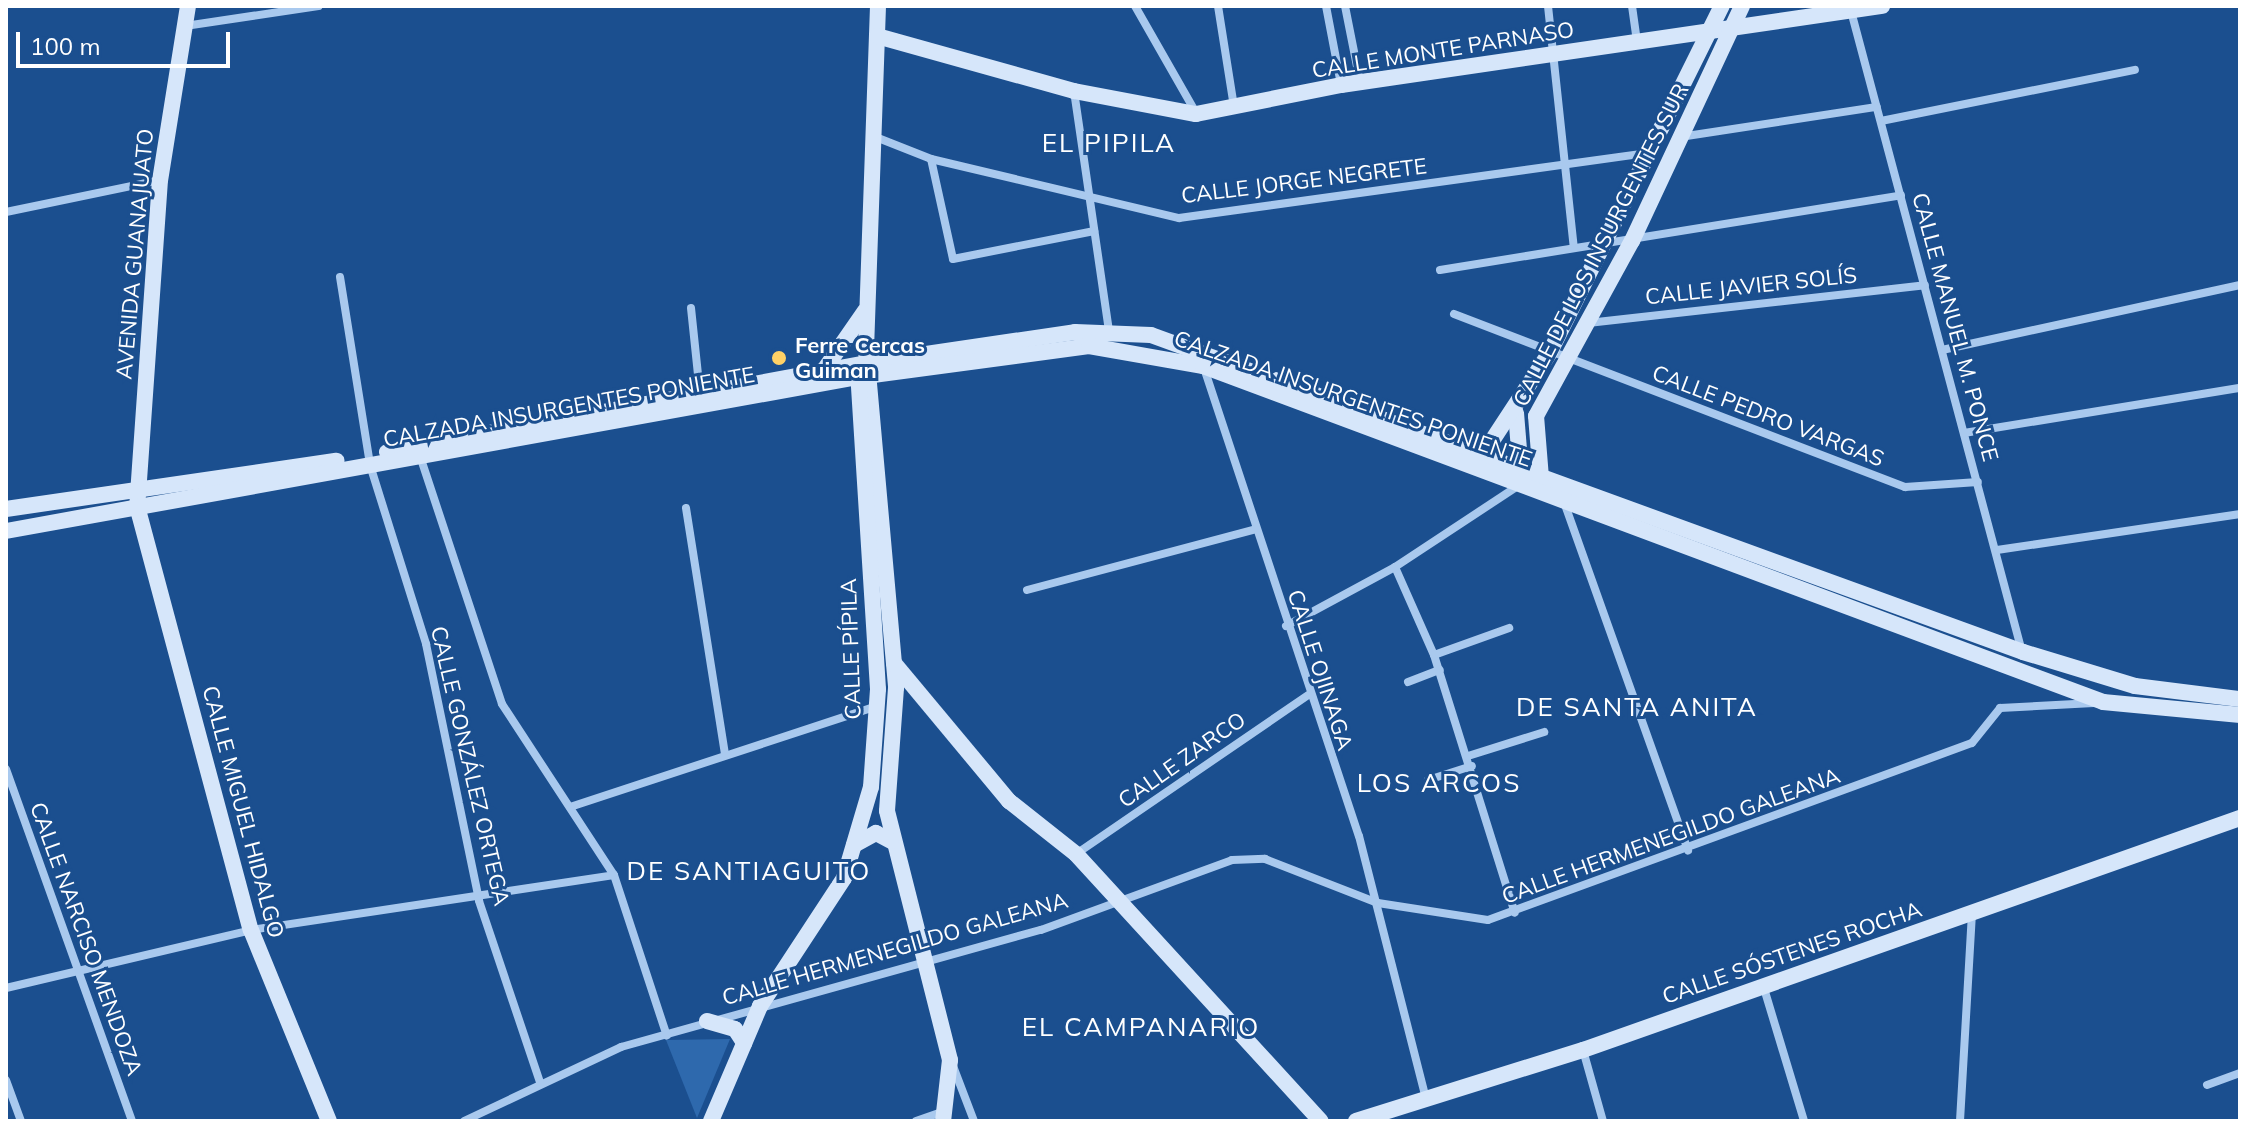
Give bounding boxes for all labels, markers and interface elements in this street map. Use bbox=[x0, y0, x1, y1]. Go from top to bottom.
scale bar bbox=[20, 16, 234, 66]
street label: CALLE MONTE PARNASO bbox=[1310, 16, 1576, 84]
text: 100 m bbox=[30, 31, 101, 61]
street label: CALLE DE LOS INSURGENTES SUR bbox=[1508, 79, 1694, 411]
street label: AVENIDA GUANAJUATO bbox=[111, 127, 159, 381]
district label: EL PIPILA bbox=[1042, 127, 1176, 159]
street label: CALLE JORGE NEGRETE bbox=[1180, 153, 1428, 209]
street label: CALLE MANUEL M. PONCE bbox=[1906, 190, 2004, 464]
street label: CALLE JAVIER SOLÍS bbox=[1644, 262, 1858, 310]
street label: CALZADA INSURGENTES PONIENTE bbox=[1171, 325, 1535, 473]
place label: Ferre Cercas Guiman bbox=[795, 332, 925, 384]
marker: Ferre Cercas Guiman bbox=[770, 349, 788, 367]
street label: CALLE PEDRO VARGAS bbox=[1648, 360, 1888, 472]
street label: CALZADA INSURGENTES PONIENTE bbox=[381, 361, 757, 453]
street label: CALLE PÍPILA bbox=[835, 578, 867, 720]
street label: CALLE OJINAGA bbox=[1282, 586, 1358, 754]
street label: CALLE GONZÁLEZ ORTEGA bbox=[425, 624, 515, 908]
street label: CALLE MIGUEL HIDALGO bbox=[197, 683, 289, 941]
district label: DE SANTA ANITA bbox=[1516, 691, 1758, 723]
street label: CALLE ZARCO bbox=[1113, 706, 1251, 814]
street label: CALLE HERMENEGILDO GALEANA bbox=[1498, 762, 1844, 910]
district label: LOS ARCOS bbox=[1357, 767, 1521, 799]
street label: CALLE NARCISO MENDOZA bbox=[24, 799, 148, 1079]
district label: DE SANTIAGUITO bbox=[627, 855, 871, 887]
street label: CALLE HERMENEGILDO GALEANA bbox=[719, 887, 1071, 1011]
street label: CALLE SÓSTENES ROCHA bbox=[1659, 896, 1925, 1010]
district label: EL CAMPANARIO bbox=[1022, 1011, 1260, 1043]

